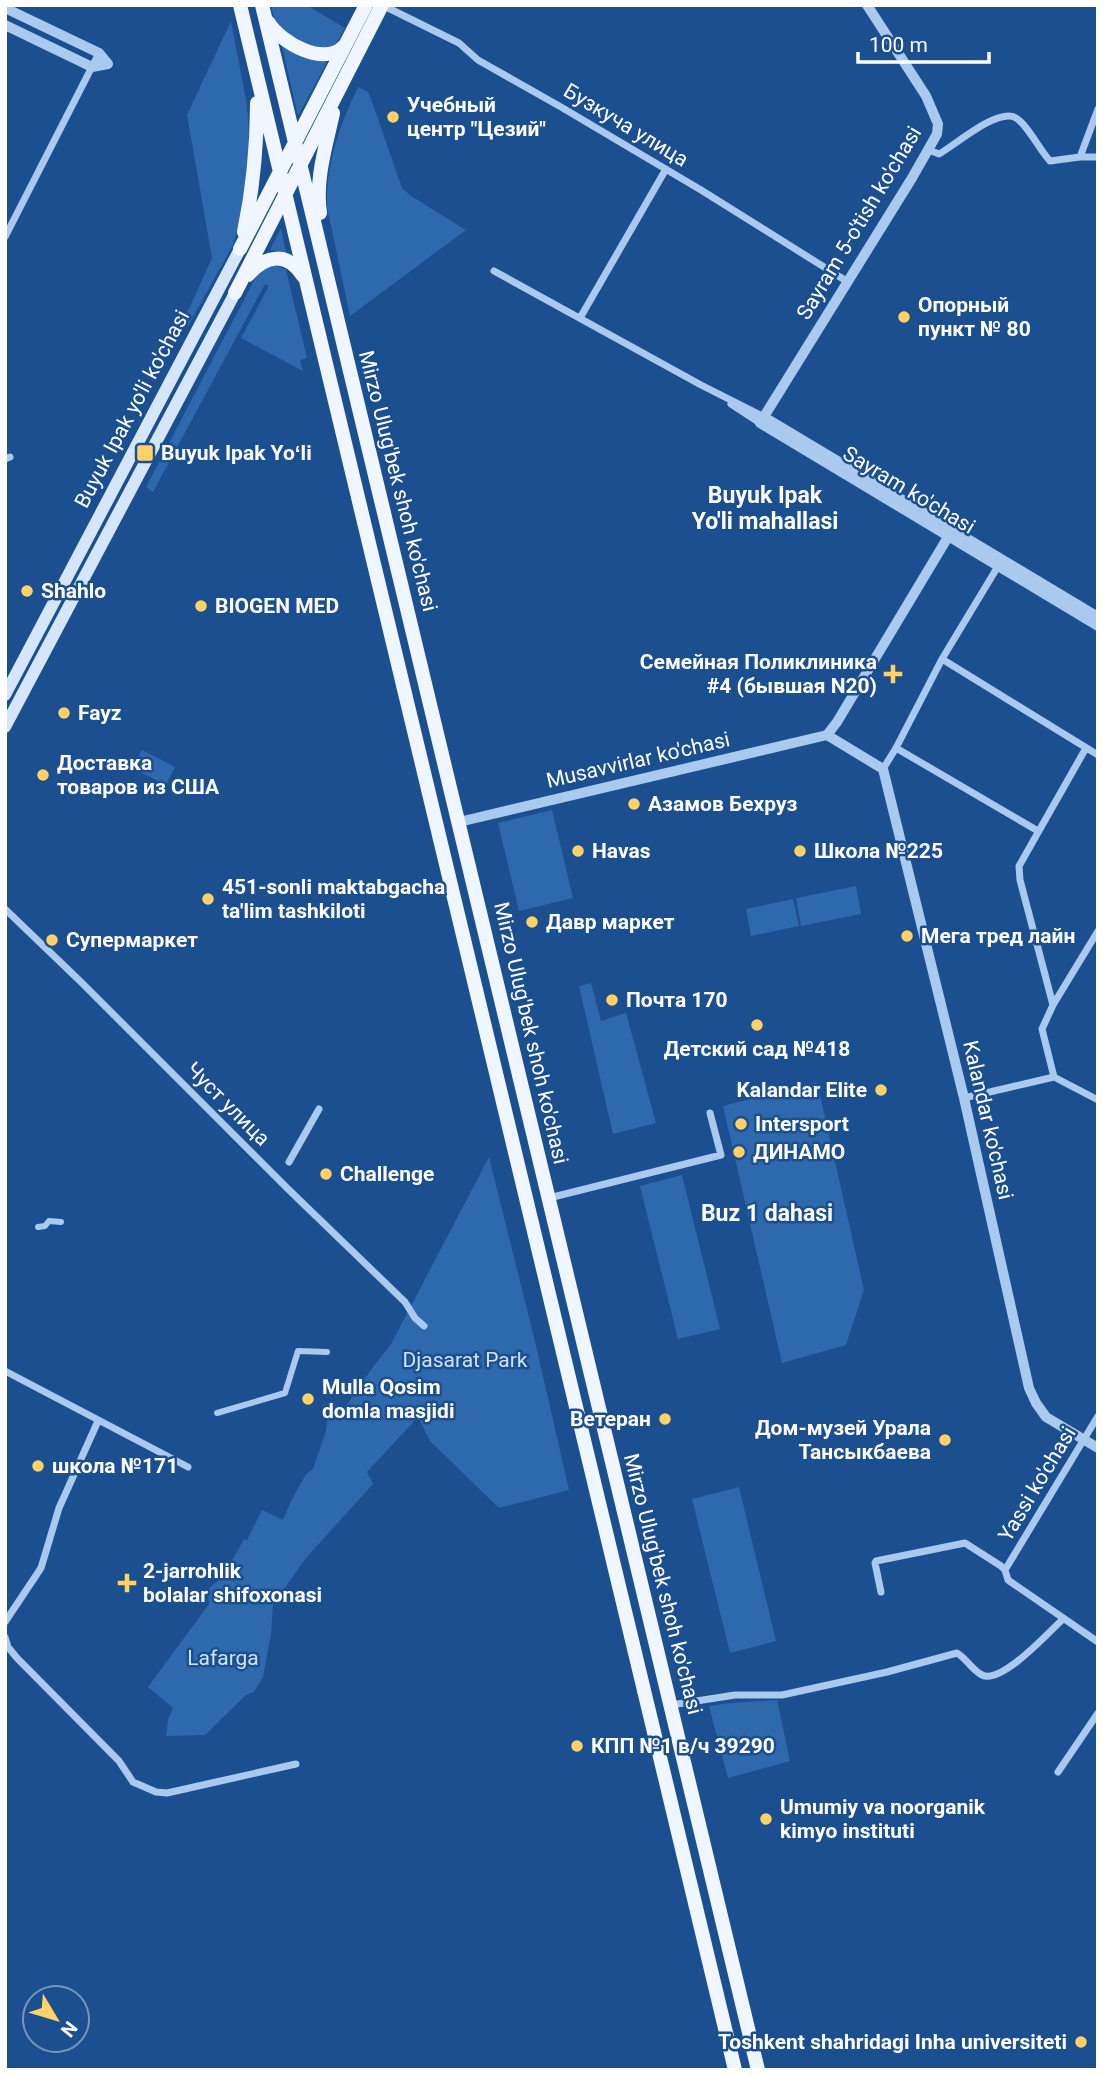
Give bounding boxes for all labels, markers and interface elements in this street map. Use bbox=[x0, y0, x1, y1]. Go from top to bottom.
scale bar bbox=[858, 21, 989, 65]
text: 100 m bbox=[869, 33, 928, 57]
street label: Бузкуча улица bbox=[559, 78, 693, 172]
place label: Учебный центр "Цезий" bbox=[407, 93, 546, 141]
marker: Учебный центр "Цезий" bbox=[385, 109, 401, 125]
street label: Sayram 5-o'tish ko'chasi bbox=[792, 122, 926, 324]
place label: Опорный пункт № 80 bbox=[918, 293, 1031, 341]
street label: Buyuk Ipak yo'li ko'chasi bbox=[70, 306, 194, 512]
marker: Опорный пункт № 80 bbox=[896, 309, 912, 325]
street label: Mirzo Ulug'bek shoh ko'chasi bbox=[354, 348, 442, 614]
place label: Buyuk Ipak Yoʻli bbox=[161, 441, 312, 465]
street label: Sayram ko'chasi bbox=[839, 441, 979, 539]
marker: Buyuk Ipak Yoʻli bbox=[135, 443, 155, 463]
district label: Buyuk Ipak Yo'li mahallasi bbox=[692, 482, 838, 535]
place label: Shahlo bbox=[41, 579, 106, 603]
marker: Shahlo bbox=[19, 583, 35, 599]
place label: BIOGEN MED bbox=[215, 594, 339, 618]
marker: BIOGEN MED bbox=[193, 598, 209, 614]
place label: Семейная Поликлиника #4 (бывшая N20) bbox=[640, 650, 877, 698]
marker: Семейная Поликлиника #4 (бывшая N20) bbox=[883, 664, 903, 684]
place label: Fayz bbox=[78, 701, 122, 725]
marker: Fayz bbox=[56, 705, 72, 721]
street label: Musavvirlar ko'chasi bbox=[544, 727, 732, 793]
place label: Доставка товаров из США bbox=[57, 751, 220, 799]
marker: Доставка товаров из США bbox=[35, 767, 51, 783]
place label: Азамов Бехруз bbox=[648, 792, 797, 816]
marker: Азамов Бехруз bbox=[626, 796, 642, 812]
place label: Havas bbox=[592, 839, 651, 863]
place label: Школа №225 bbox=[814, 839, 943, 863]
marker: Havas bbox=[570, 843, 586, 859]
marker: Школа №225 bbox=[792, 843, 808, 859]
place label: 451-sonli maktabgacha ta'lim tashkiloti bbox=[222, 875, 445, 923]
marker: 451-sonli maktabgacha ta'lim tashkiloti bbox=[200, 891, 216, 907]
street label: Mirzo Ulug'bek shoh ko'chasi bbox=[489, 900, 573, 1166]
place label: Давр маркет bbox=[546, 910, 675, 934]
marker: Давр маркет bbox=[524, 914, 540, 930]
place label: Мега тред лайн bbox=[921, 924, 1075, 948]
place label: Супермаркет bbox=[66, 928, 198, 952]
marker: Мега тред лайн bbox=[899, 928, 915, 944]
marker: Супермаркет bbox=[44, 932, 60, 948]
place label: Почта 170 bbox=[626, 988, 727, 1012]
marker: Почта 170 bbox=[604, 992, 620, 1008]
marker: Детский сад №418 bbox=[749, 1017, 765, 1033]
place label: Детский сад №418 bbox=[664, 1037, 850, 1061]
street label: Kalandar ko'chasi bbox=[958, 1038, 1018, 1202]
street label: Чуст улица bbox=[181, 1057, 275, 1151]
place label: Kalandar Elite bbox=[736, 1078, 867, 1102]
marker: Kalandar Elite bbox=[873, 1082, 889, 1098]
place label: Intersport bbox=[755, 1112, 849, 1136]
marker: Intersport bbox=[733, 1116, 749, 1132]
place label: ДИНАМО bbox=[753, 1140, 845, 1164]
marker: ДИНАМО bbox=[731, 1144, 747, 1160]
place label: Challenge bbox=[340, 1162, 434, 1186]
marker: Challenge bbox=[318, 1166, 334, 1182]
district label: Buz 1 dahasi bbox=[701, 1200, 833, 1227]
park label: Djasarat Park bbox=[402, 1348, 528, 1372]
place label: Mulla Qosim domla masjidi bbox=[322, 1375, 455, 1423]
marker: Mulla Qosim domla masjidi bbox=[300, 1391, 316, 1407]
place label: Ветеран bbox=[570, 1407, 651, 1431]
marker: Ветеран bbox=[657, 1411, 673, 1427]
place label: Дом-музей Урала Тансыкбаева bbox=[755, 1416, 931, 1464]
street label: Yassi ko'chasi bbox=[993, 1422, 1081, 1546]
marker: Дом-музей Урала Тансыкбаева bbox=[937, 1432, 953, 1448]
street label: Mirzo Ulug'bek shoh ko'chasi bbox=[619, 1451, 707, 1717]
place label: школа №171 bbox=[52, 1454, 178, 1478]
marker: школа №171 bbox=[30, 1458, 46, 1474]
place label: 2-jarrohlik bolalar shifoxonasi bbox=[143, 1559, 322, 1607]
marker: 2-jarrohlik bolalar shifoxonasi bbox=[117, 1573, 137, 1593]
park label: Lafarga bbox=[187, 1646, 259, 1670]
place label: КПП №1 в/ч 39290 bbox=[591, 1734, 775, 1758]
marker: КПП №1 в/ч 39290 bbox=[569, 1738, 585, 1754]
place label: Umumiy va noorganik kimyo instituti bbox=[780, 1795, 986, 1843]
marker: Umumiy va noorganik kimyo instituti bbox=[758, 1811, 774, 1827]
north arrow bbox=[21, 1984, 91, 2054]
text: N bbox=[56, 2017, 82, 2042]
place label: Toshkent shahridagi Inha universiteti bbox=[718, 2030, 1067, 2054]
marker: Toshkent shahridagi Inha universiteti bbox=[1073, 2034, 1089, 2050]

